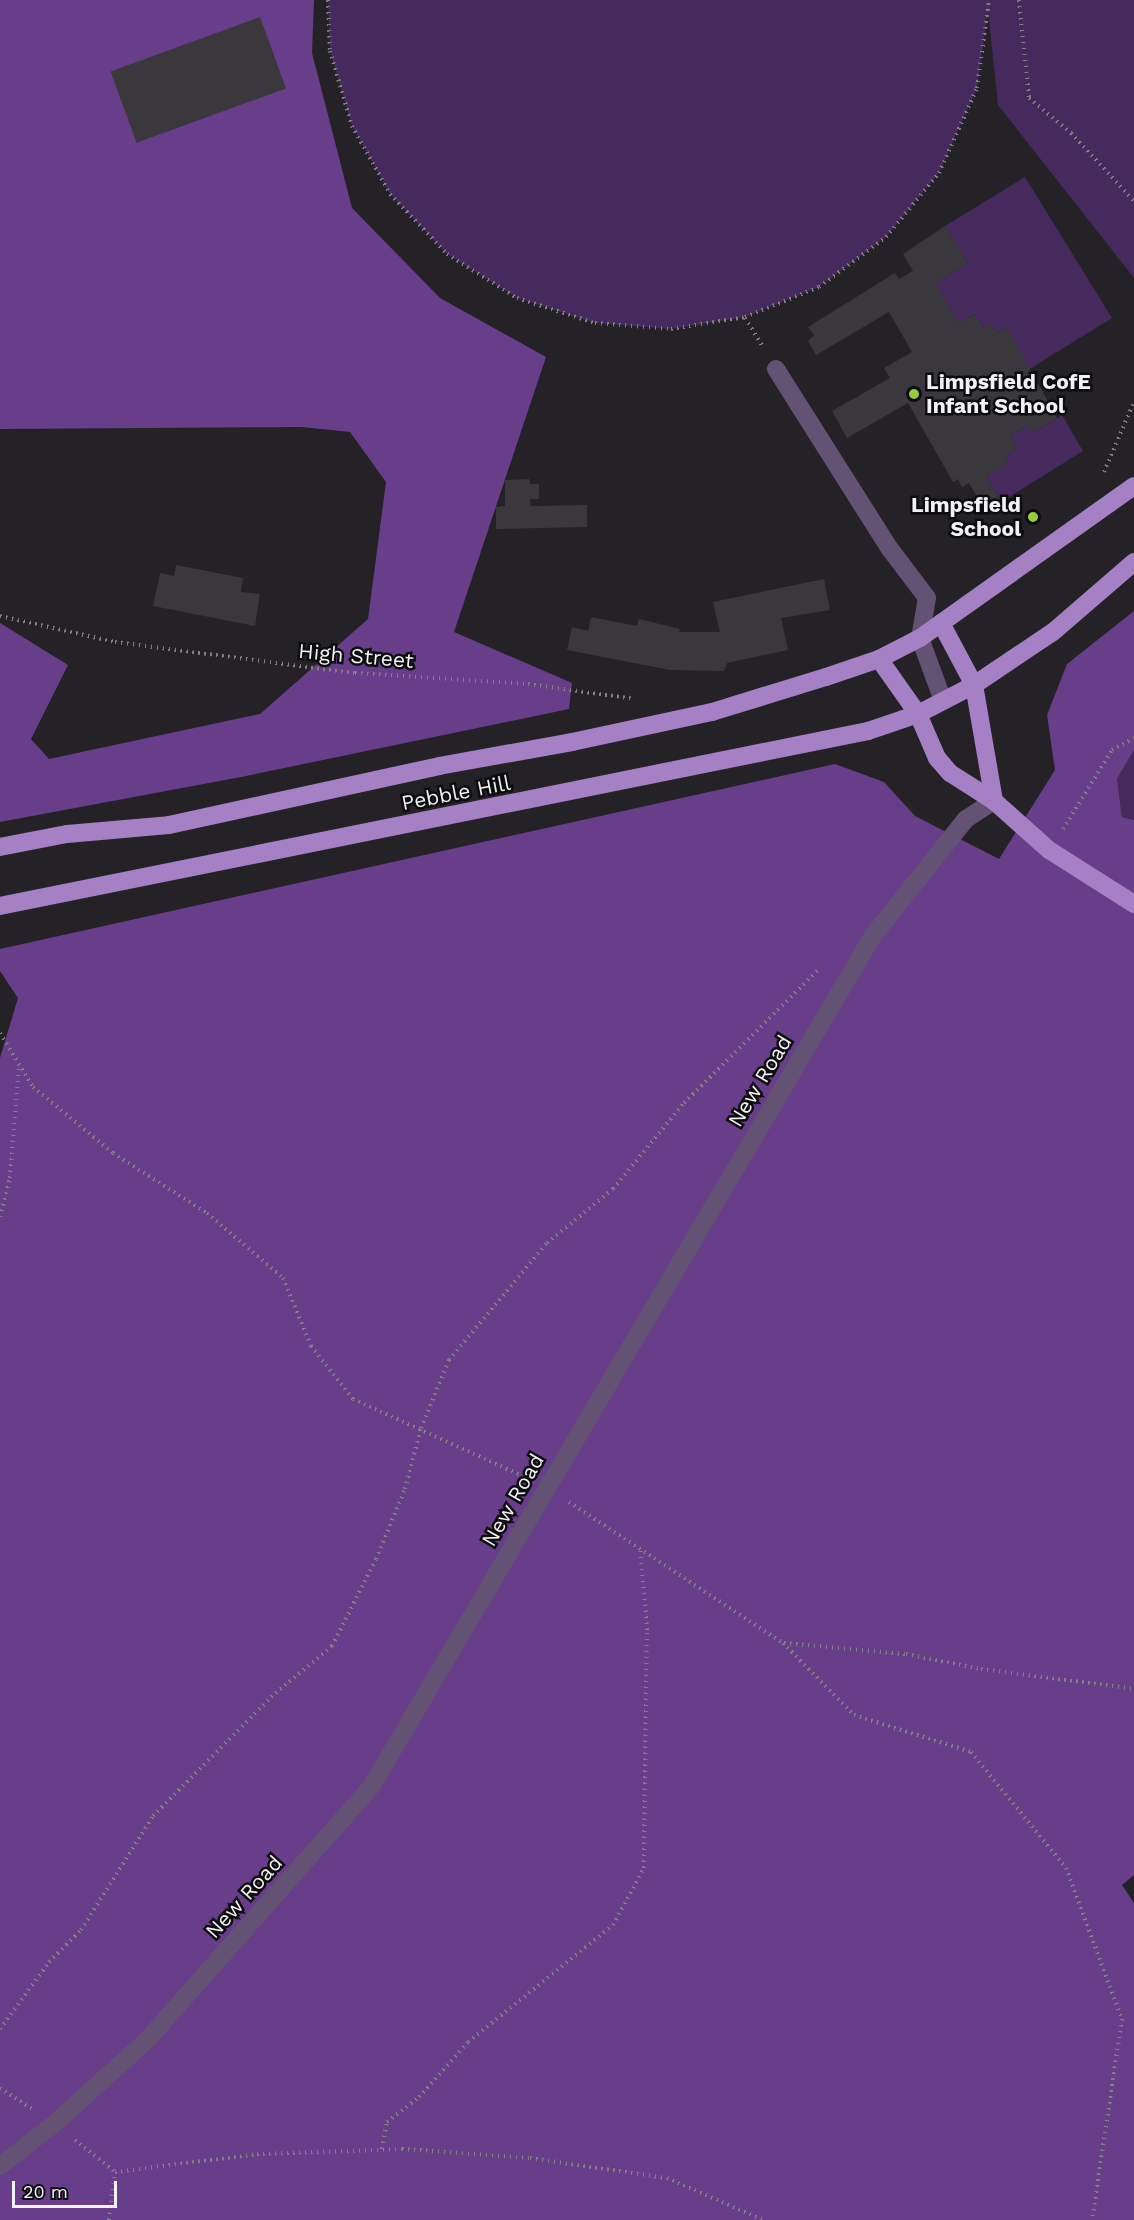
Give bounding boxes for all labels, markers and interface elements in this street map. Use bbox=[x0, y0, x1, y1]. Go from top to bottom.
place label: Limpsfield CofE Infant School bbox=[926, 369, 1091, 419]
marker: Limpsfield CofE Infant School bbox=[907, 387, 921, 401]
place label: Limpsfield School bbox=[911, 492, 1021, 542]
marker: Limpsfield School bbox=[1026, 510, 1040, 524]
street label: High Street bbox=[297, 638, 415, 674]
street label: Pebble Hill bbox=[399, 770, 513, 816]
street label: New Road bbox=[723, 1030, 797, 1132]
street label: New Road bbox=[476, 1449, 550, 1551]
street label: New Road bbox=[200, 1850, 288, 1944]
scale bar bbox=[15, 2169, 120, 2207]
text: 20 m bbox=[23, 2181, 68, 2202]

